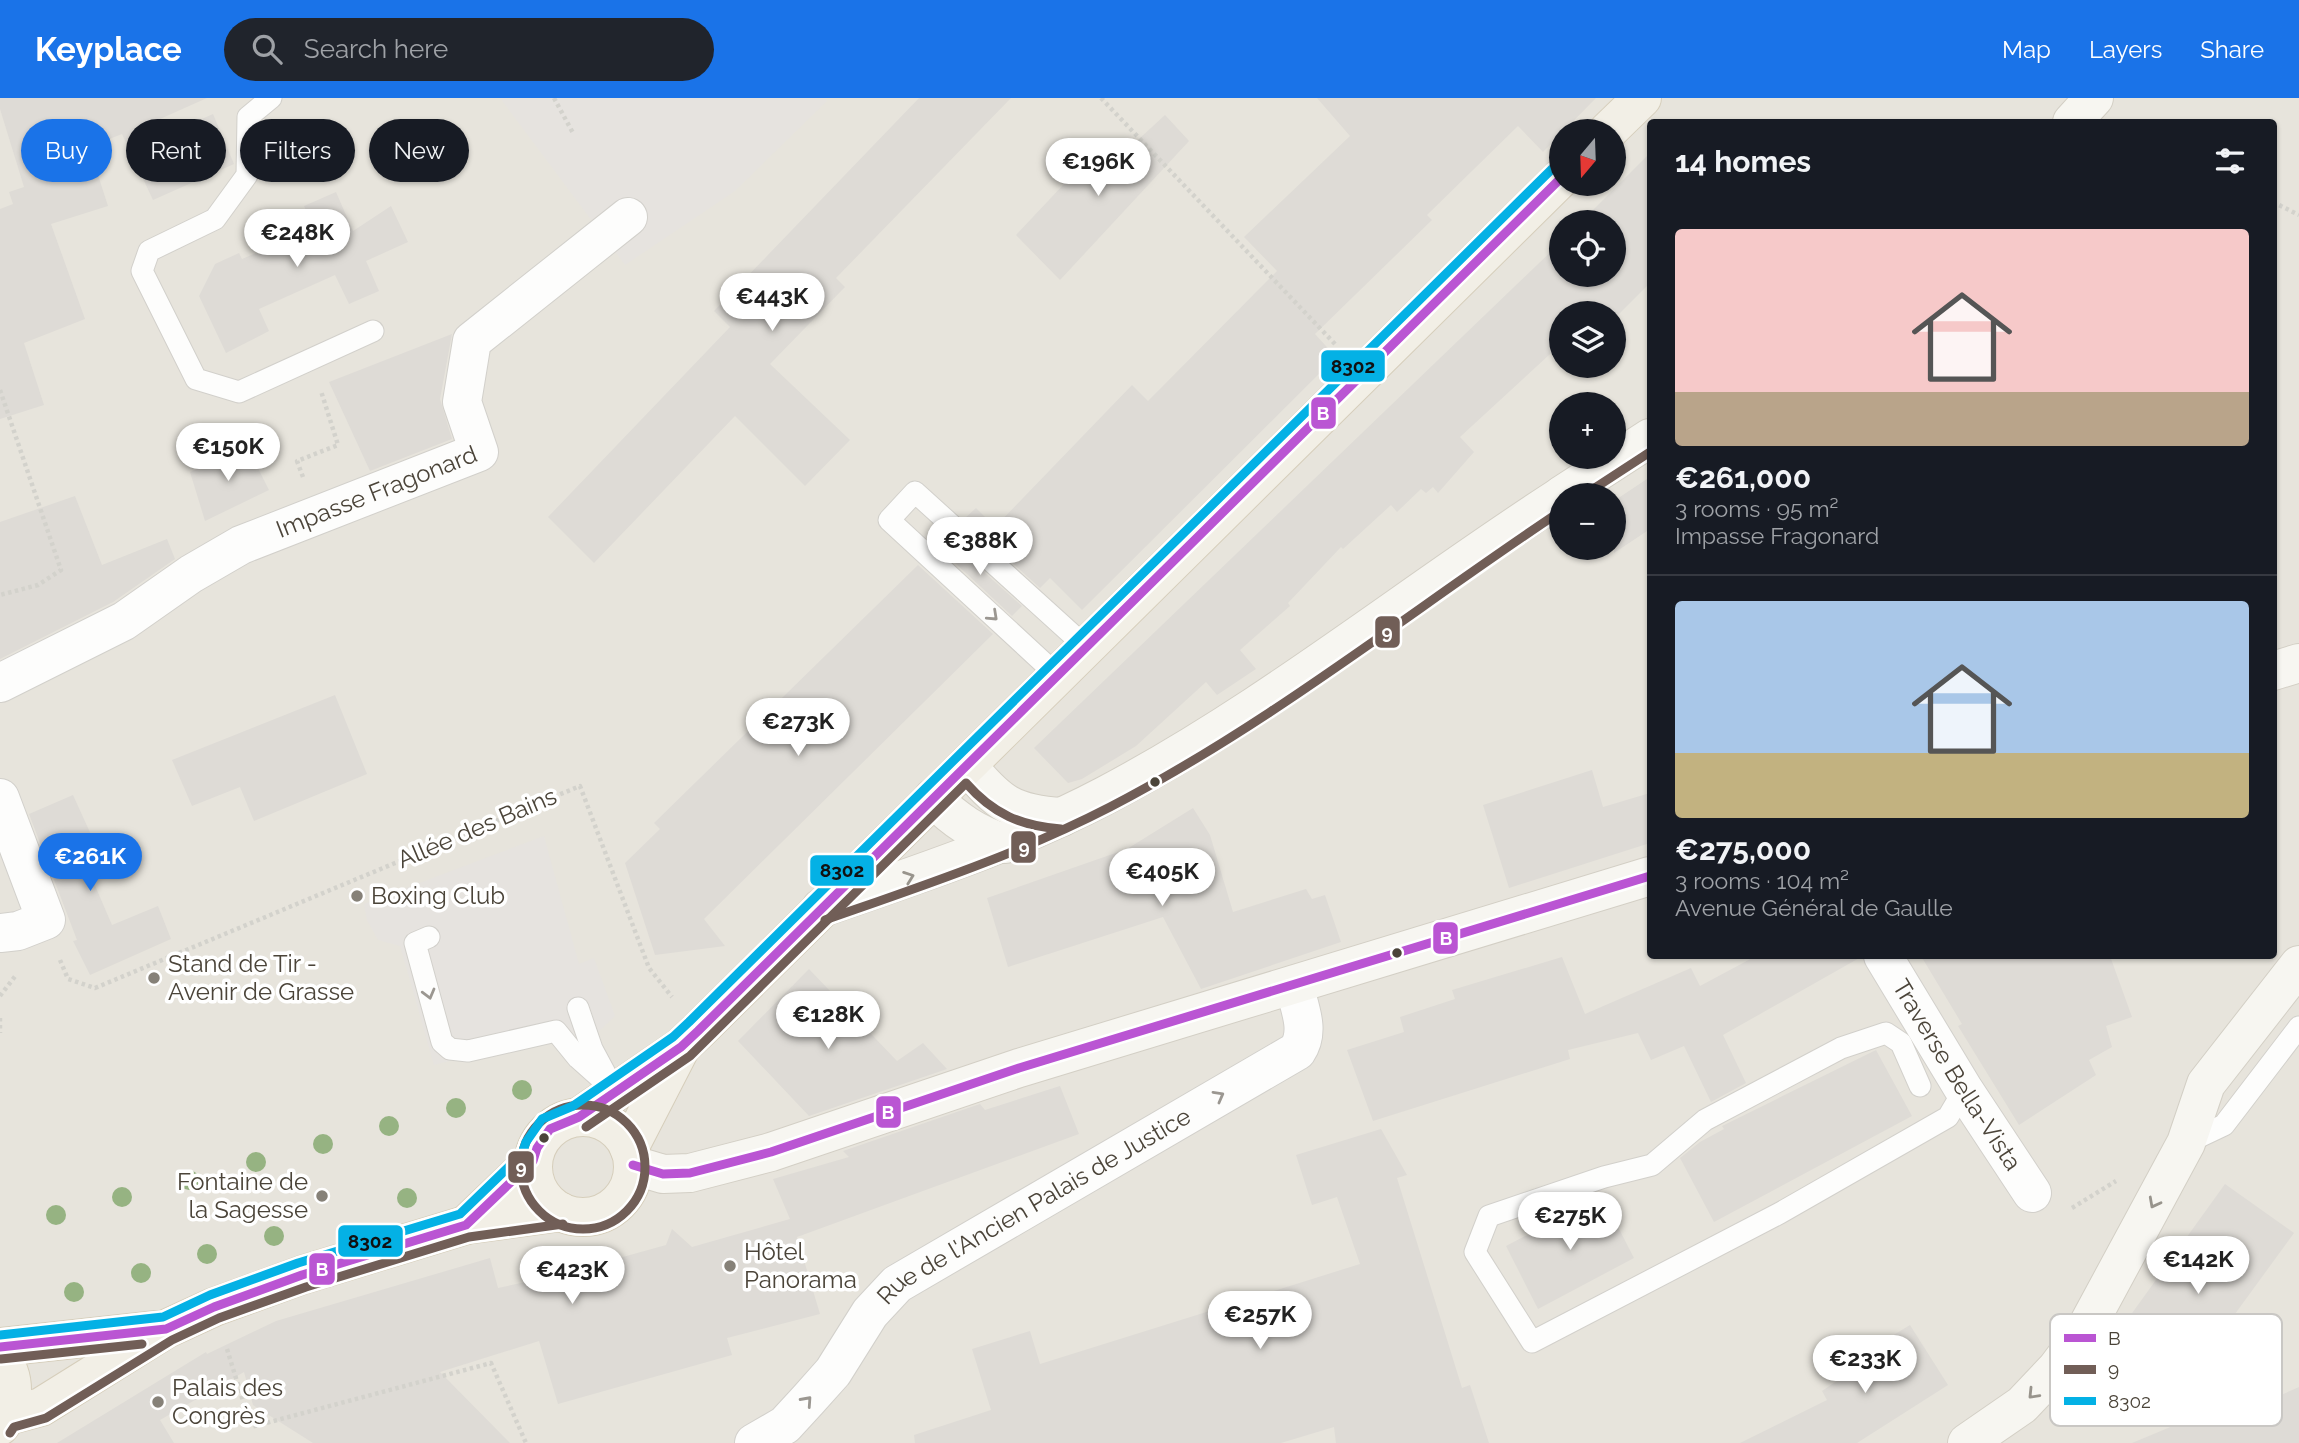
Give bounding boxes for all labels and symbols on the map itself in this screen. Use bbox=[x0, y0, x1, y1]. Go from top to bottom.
north arrow bbox=[1549, 119, 1626, 196]
pin: €196K bbox=[1049, 139, 1147, 198]
pin: €248K bbox=[248, 209, 346, 269]
pin: €443K bbox=[723, 274, 821, 333]
line badge: 8302 bbox=[1320, 349, 1386, 383]
text: 8302 bbox=[1331, 355, 1375, 377]
line badge: B bbox=[1310, 396, 1337, 430]
text: B bbox=[1317, 402, 1330, 424]
pin: €150K bbox=[179, 424, 277, 483]
street label: Impasse Fragonard bbox=[272, 439, 481, 544]
pin: €388K bbox=[931, 518, 1029, 577]
one-way arrow bbox=[985, 608, 998, 620]
line badge: 9 bbox=[1374, 615, 1401, 649]
text: 9 bbox=[1381, 621, 1393, 643]
pin: €273K bbox=[749, 698, 847, 758]
unlabelled marker bbox=[1148, 775, 1162, 789]
street label: Allée des Bains bbox=[393, 781, 561, 874]
line badge: 9 bbox=[1010, 830, 1037, 864]
pin: €261K bbox=[41, 834, 139, 893]
text: 9 bbox=[1018, 836, 1030, 858]
pin: €405K bbox=[1113, 848, 1211, 908]
line badge: 8302 bbox=[809, 854, 875, 887]
text: 8302 bbox=[820, 859, 864, 881]
one-way arrow bbox=[902, 871, 914, 885]
place label: Boxing Club bbox=[371, 881, 505, 910]
marker: Boxing Club bbox=[349, 888, 365, 904]
line badge: B bbox=[1432, 921, 1459, 955]
text: B bbox=[1440, 927, 1453, 949]
unlabelled marker bbox=[1390, 946, 1404, 960]
place label: Stand de Tir - Avenir de Grasse bbox=[168, 949, 354, 1006]
marker: Stand de Tir - Avenir de Grasse bbox=[146, 970, 162, 986]
street label: Traverse Bella-Vista bbox=[1887, 974, 2028, 1176]
one-way arrow bbox=[421, 987, 435, 999]
pin: €128K bbox=[779, 992, 877, 1051]
one-way arrow bbox=[1212, 1091, 1224, 1104]
line badge: B bbox=[875, 1095, 902, 1129]
street label: Rue de l'Ancien Palais de Justice bbox=[871, 1101, 1196, 1310]
text: B bbox=[882, 1101, 895, 1123]
unlabelled marker bbox=[537, 1131, 551, 1145]
line badge: 9 bbox=[507, 1150, 535, 1184]
text: 9 bbox=[515, 1156, 527, 1178]
place label: Fontaine de la Sagesse bbox=[177, 1167, 308, 1224]
marker: Fontaine de la Sagesse bbox=[314, 1188, 330, 1204]
pin: €275K bbox=[1521, 1192, 1619, 1252]
one-way arrow bbox=[2149, 1195, 2162, 1208]
line badge: 8302 bbox=[337, 1224, 404, 1258]
text: 8302 bbox=[348, 1230, 392, 1252]
pin: €142K bbox=[2149, 1236, 2247, 1296]
place label: Hôtel Panorama bbox=[744, 1237, 857, 1294]
pin: €423K bbox=[523, 1246, 621, 1306]
line badge: B bbox=[308, 1252, 336, 1286]
text: B bbox=[316, 1258, 329, 1280]
marker: Hôtel Panorama bbox=[722, 1258, 738, 1274]
pin: €257K bbox=[1211, 1292, 1309, 1351]
legend bbox=[2050, 1314, 2282, 1426]
text: B bbox=[2108, 1327, 2121, 1349]
pin: €233K bbox=[1816, 1336, 1914, 1395]
text: 9 bbox=[2108, 1358, 2119, 1380]
place label: Palais des Congrès bbox=[172, 1373, 283, 1430]
one-way arrow bbox=[2028, 1386, 2041, 1399]
text: 8302 bbox=[2108, 1390, 2151, 1412]
marker: Palais des Congrès bbox=[150, 1394, 166, 1410]
one-way arrow bbox=[799, 1397, 811, 1410]

